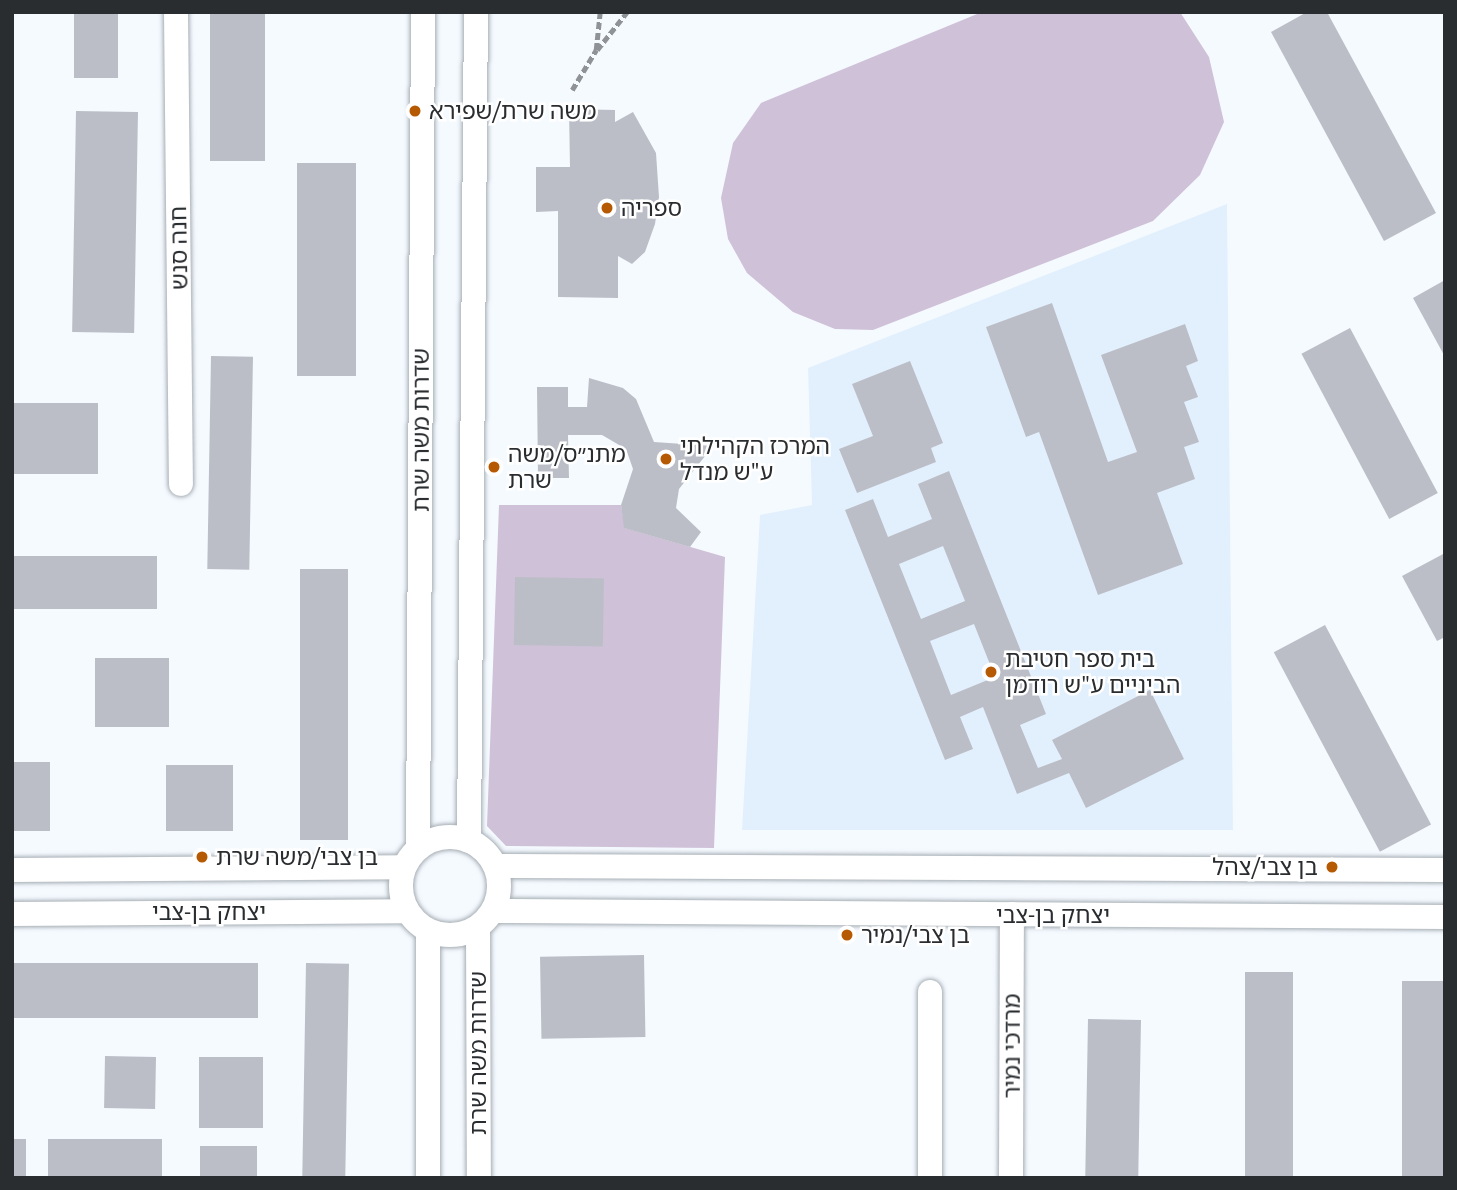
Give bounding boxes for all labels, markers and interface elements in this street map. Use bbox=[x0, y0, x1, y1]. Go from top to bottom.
place label: משה שרת/שפירא bbox=[429, 97, 596, 125]
marker: משה שרת/שפירא bbox=[407, 103, 423, 119]
place label: ספריה bbox=[621, 194, 682, 222]
marker: ספריה bbox=[599, 200, 615, 216]
street label: חנה סנש bbox=[164, 206, 194, 290]
street label: שדרות משה שרת bbox=[407, 348, 435, 512]
place label: המרכז הקהילתי ע"ש מנדל bbox=[680, 432, 830, 486]
place label: מתנ״ס/משה שרת bbox=[508, 440, 626, 494]
marker: המרכז הקהילתי ע"ש מנדל bbox=[658, 451, 674, 467]
marker: מתנ״ס/משה שרת bbox=[486, 459, 502, 475]
place label: בית ספר חטיבת הביניים ע"ש רודמן bbox=[1005, 645, 1180, 699]
marker: בית ספר חטיבת הביניים ע"ש רודמן bbox=[983, 664, 999, 680]
place label: בן צבי/משה שרת bbox=[216, 843, 378, 871]
marker: בן צבי/משה שרת bbox=[194, 849, 210, 865]
place label: בן צבי/צהל bbox=[1212, 853, 1318, 881]
marker: בן צבי/צהל bbox=[1324, 859, 1340, 875]
street label: יצחק בן-צבי bbox=[152, 898, 266, 926]
street label: יצחק בן-צבי bbox=[996, 901, 1110, 929]
place label: בן צבי/נמיר bbox=[861, 921, 970, 949]
marker: בן צבי/נמיר bbox=[839, 927, 855, 943]
street label: שדרות משה שרת bbox=[464, 971, 492, 1135]
street label: מרדכי נמיר bbox=[998, 994, 1026, 1098]

